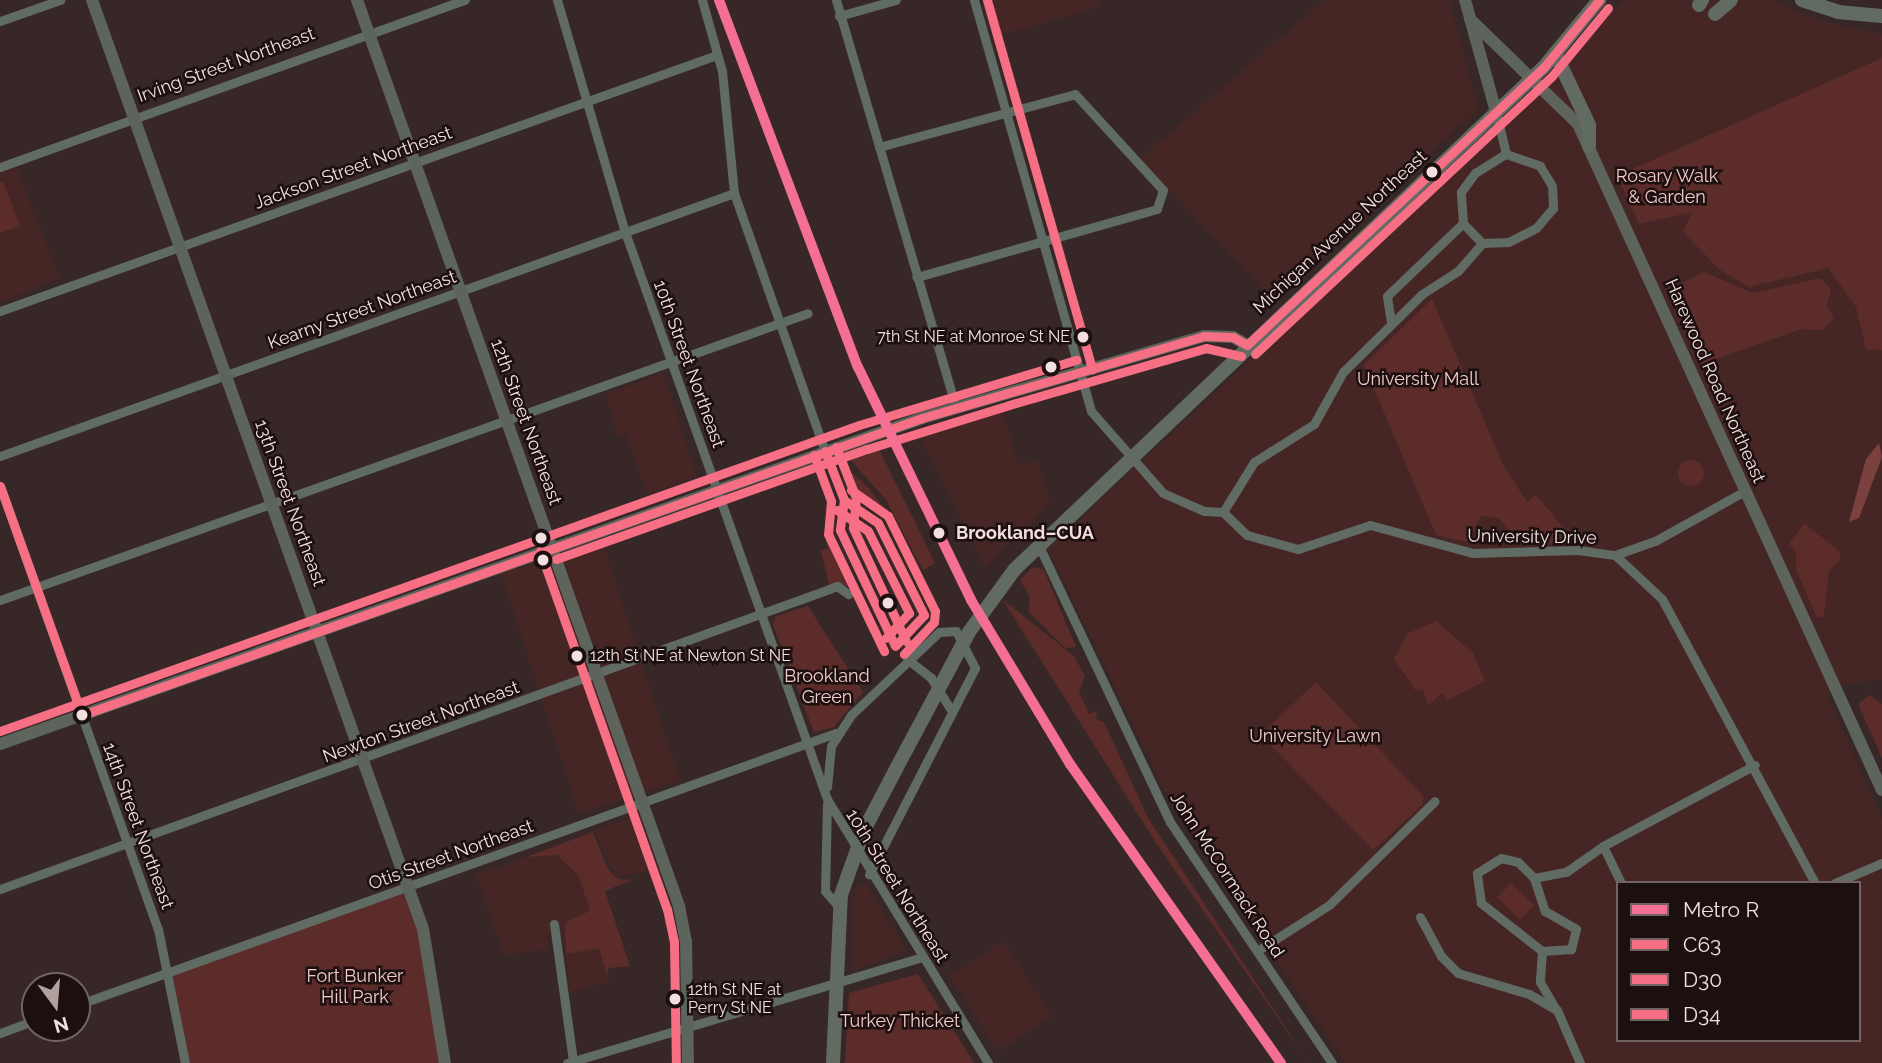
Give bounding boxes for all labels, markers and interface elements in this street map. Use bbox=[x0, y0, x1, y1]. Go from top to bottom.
street label: Irving Street Northeast bbox=[134, 23, 318, 107]
street label: Jackson Street Northeast bbox=[251, 122, 455, 214]
street label: Michigan Avenue Northeast bbox=[1248, 146, 1432, 318]
unlabelled marker bbox=[1425, 165, 1439, 179]
park label: Rosary Walk & Garden bbox=[1615, 166, 1719, 208]
street label: Kearny Street Northeast bbox=[265, 266, 459, 354]
street label: Harewood Road Northeast bbox=[1660, 276, 1770, 486]
street label: 10th Street Northeast bbox=[649, 277, 729, 451]
place label: 7th St NE at Monroe St NE bbox=[877, 327, 1070, 347]
marker: 7th St NE at Monroe St NE bbox=[1076, 330, 1090, 344]
street label: 12th Street Northeast bbox=[486, 336, 566, 508]
unlabelled marker bbox=[1044, 360, 1058, 374]
park label: University Mall bbox=[1357, 368, 1479, 390]
street label: 13th Street Northeast bbox=[250, 417, 330, 589]
marker: Brookland–CUA bbox=[928, 522, 950, 544]
place label: Brookland–CUA bbox=[956, 522, 1094, 544]
street label: University Drive bbox=[1467, 525, 1597, 549]
unlabelled marker bbox=[534, 531, 548, 545]
unlabelled marker bbox=[536, 553, 550, 567]
unlabelled marker bbox=[881, 596, 895, 610]
place label: 12th St NE at Newton St NE bbox=[590, 646, 791, 666]
marker: 12th St NE at Newton St NE bbox=[570, 649, 584, 663]
park label: Brookland Green bbox=[784, 666, 870, 708]
street label: Newton Street Northeast bbox=[320, 676, 522, 768]
unlabelled marker bbox=[75, 708, 89, 722]
park label: University Lawn bbox=[1249, 725, 1381, 747]
street label: 14th Street Northeast bbox=[98, 740, 178, 912]
street label: John McCormack Road bbox=[1165, 788, 1289, 962]
street label: 10th Street Northeast bbox=[841, 805, 953, 967]
street label: Otis Street Northeast bbox=[366, 815, 536, 895]
legend bbox=[1616, 881, 1861, 1042]
text: Metro R bbox=[1683, 897, 1759, 922]
text: C63 bbox=[1683, 932, 1721, 957]
park label: Fort Bunker Hill Park bbox=[307, 966, 403, 1009]
text: D30 bbox=[1683, 967, 1722, 992]
north arrow bbox=[21, 972, 91, 1042]
place label: 12th St NE at Perry St NE bbox=[688, 980, 781, 1018]
marker: 12th St NE at Perry St NE bbox=[668, 992, 682, 1006]
text: D34 bbox=[1683, 1002, 1721, 1027]
park label: Turkey Thicket bbox=[839, 1010, 961, 1032]
text: N bbox=[51, 1013, 71, 1038]

